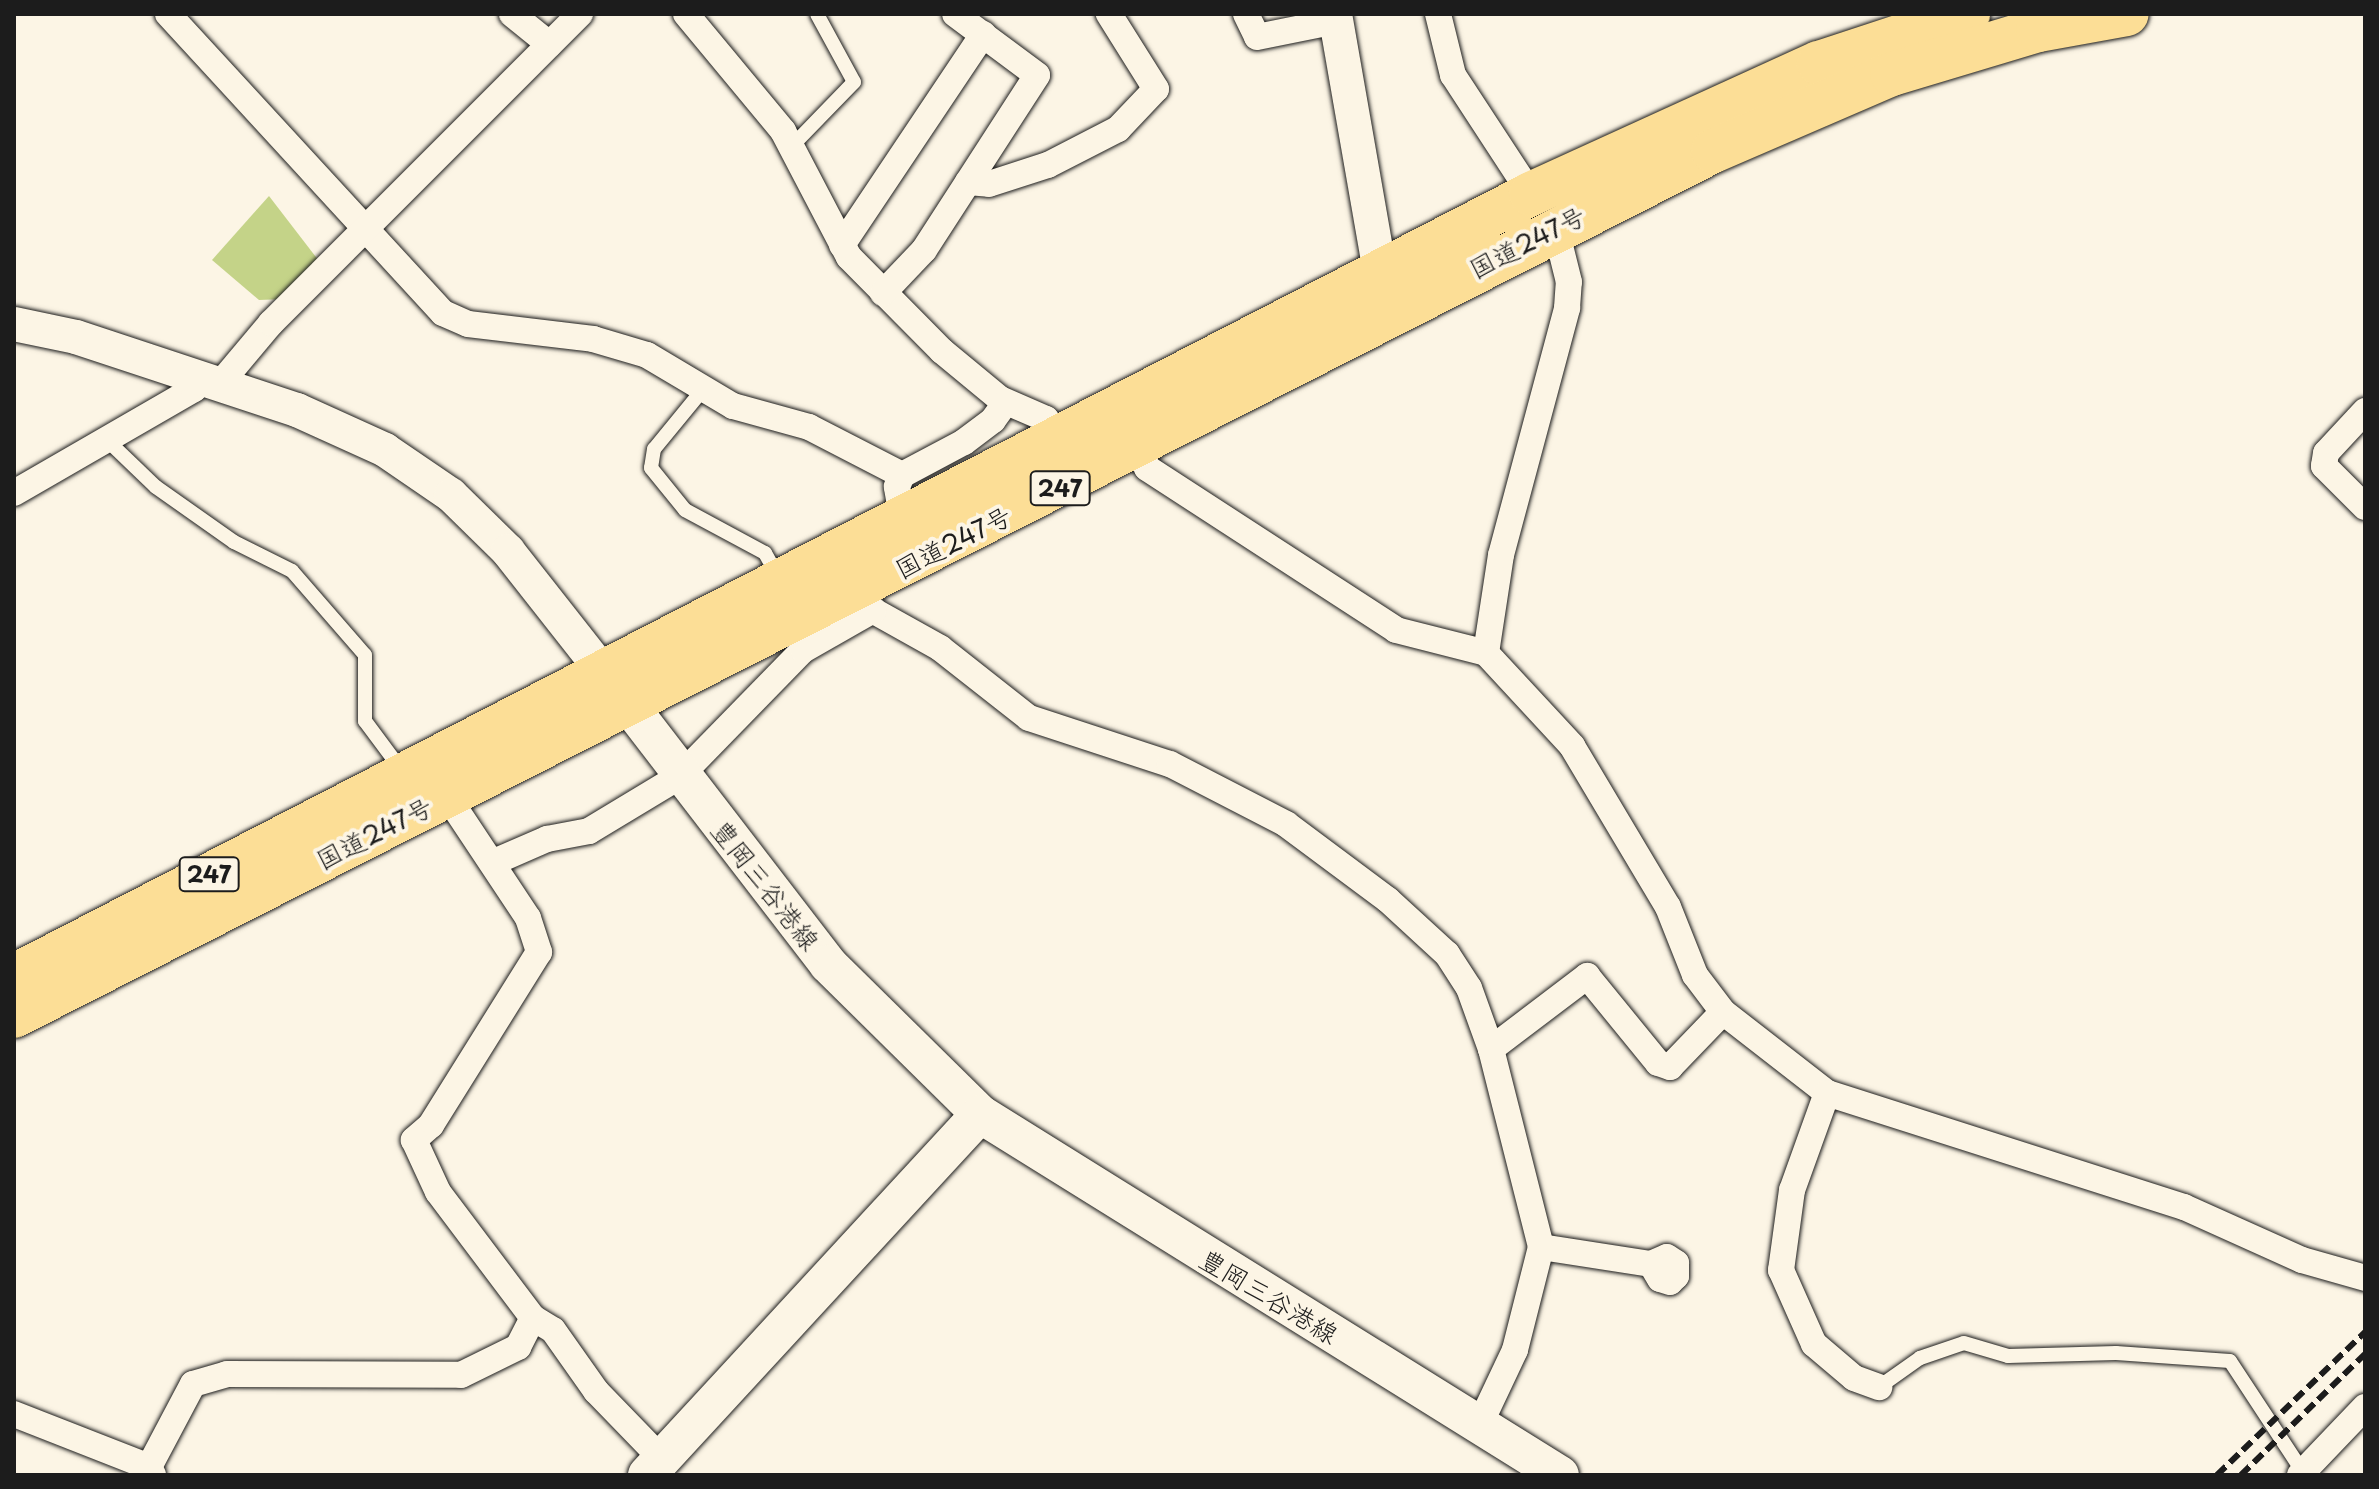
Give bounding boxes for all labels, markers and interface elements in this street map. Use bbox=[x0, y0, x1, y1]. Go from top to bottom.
street label: 国道247号 bbox=[1464, 199, 1590, 285]
road number: 247 bbox=[1028, 468, 1092, 508]
street label: 国道247号 bbox=[890, 499, 1016, 585]
street label: 国道247号 bbox=[311, 790, 437, 876]
street label: 豊岡三谷港線 bbox=[706, 814, 826, 956]
road number: 247 bbox=[177, 854, 241, 894]
street label: 豊岡三谷港線 bbox=[1194, 1242, 1344, 1350]

